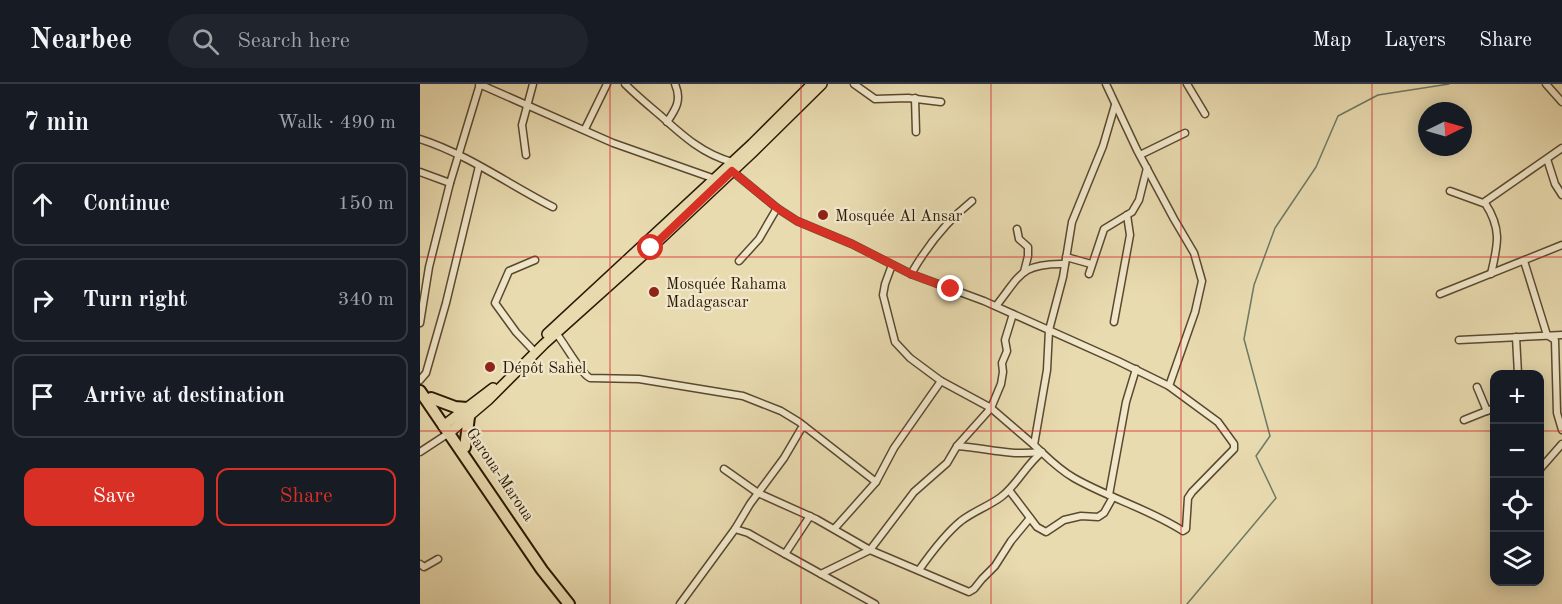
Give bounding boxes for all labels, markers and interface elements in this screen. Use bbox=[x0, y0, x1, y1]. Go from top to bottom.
search box bbox=[168, 14, 588, 68]
icon: search bbox=[189, 25, 222, 58]
text: Nearbee bbox=[30, 27, 132, 55]
text: Search here bbox=[237, 30, 350, 52]
text: Map bbox=[1312, 30, 1351, 51]
text: Layers bbox=[1384, 30, 1446, 51]
text: Share bbox=[1479, 30, 1532, 51]
north arrow bbox=[1418, 102, 1472, 156]
text: 7 min bbox=[24, 110, 89, 136]
text: Walk · 490 m bbox=[277, 113, 396, 133]
icon: ahead bbox=[26, 188, 59, 221]
text: Continue bbox=[83, 193, 170, 215]
text: 150 m bbox=[338, 194, 394, 214]
marker: Mosquée Al Ansar bbox=[816, 208, 830, 222]
place label: Mosquée Al Ansar bbox=[835, 209, 963, 225]
route start bbox=[637, 234, 663, 260]
route end bbox=[937, 275, 963, 301]
place label: Mosquée Rahama Madagascar bbox=[666, 277, 787, 311]
icon: right bbox=[26, 284, 59, 317]
marker: Mosquée Rahama Madagascar bbox=[647, 285, 661, 299]
text: Turn right bbox=[83, 289, 187, 311]
text: 340 m bbox=[338, 290, 394, 310]
marker: Dépôt Sahel bbox=[483, 360, 497, 374]
place label: Dépôt Sahel bbox=[502, 361, 586, 377]
map controls bbox=[1490, 370, 1544, 586]
button: + bbox=[1490, 370, 1544, 424]
icon: arrive bbox=[26, 380, 59, 413]
text: Arrive at destination bbox=[83, 385, 285, 407]
button: − bbox=[1490, 424, 1544, 478]
street label: Garoua-Maroua bbox=[462, 426, 536, 525]
button: Save bbox=[24, 468, 204, 526]
button: Share bbox=[216, 468, 396, 526]
button: locate bbox=[1490, 478, 1544, 532]
button: layers bbox=[1490, 532, 1544, 586]

